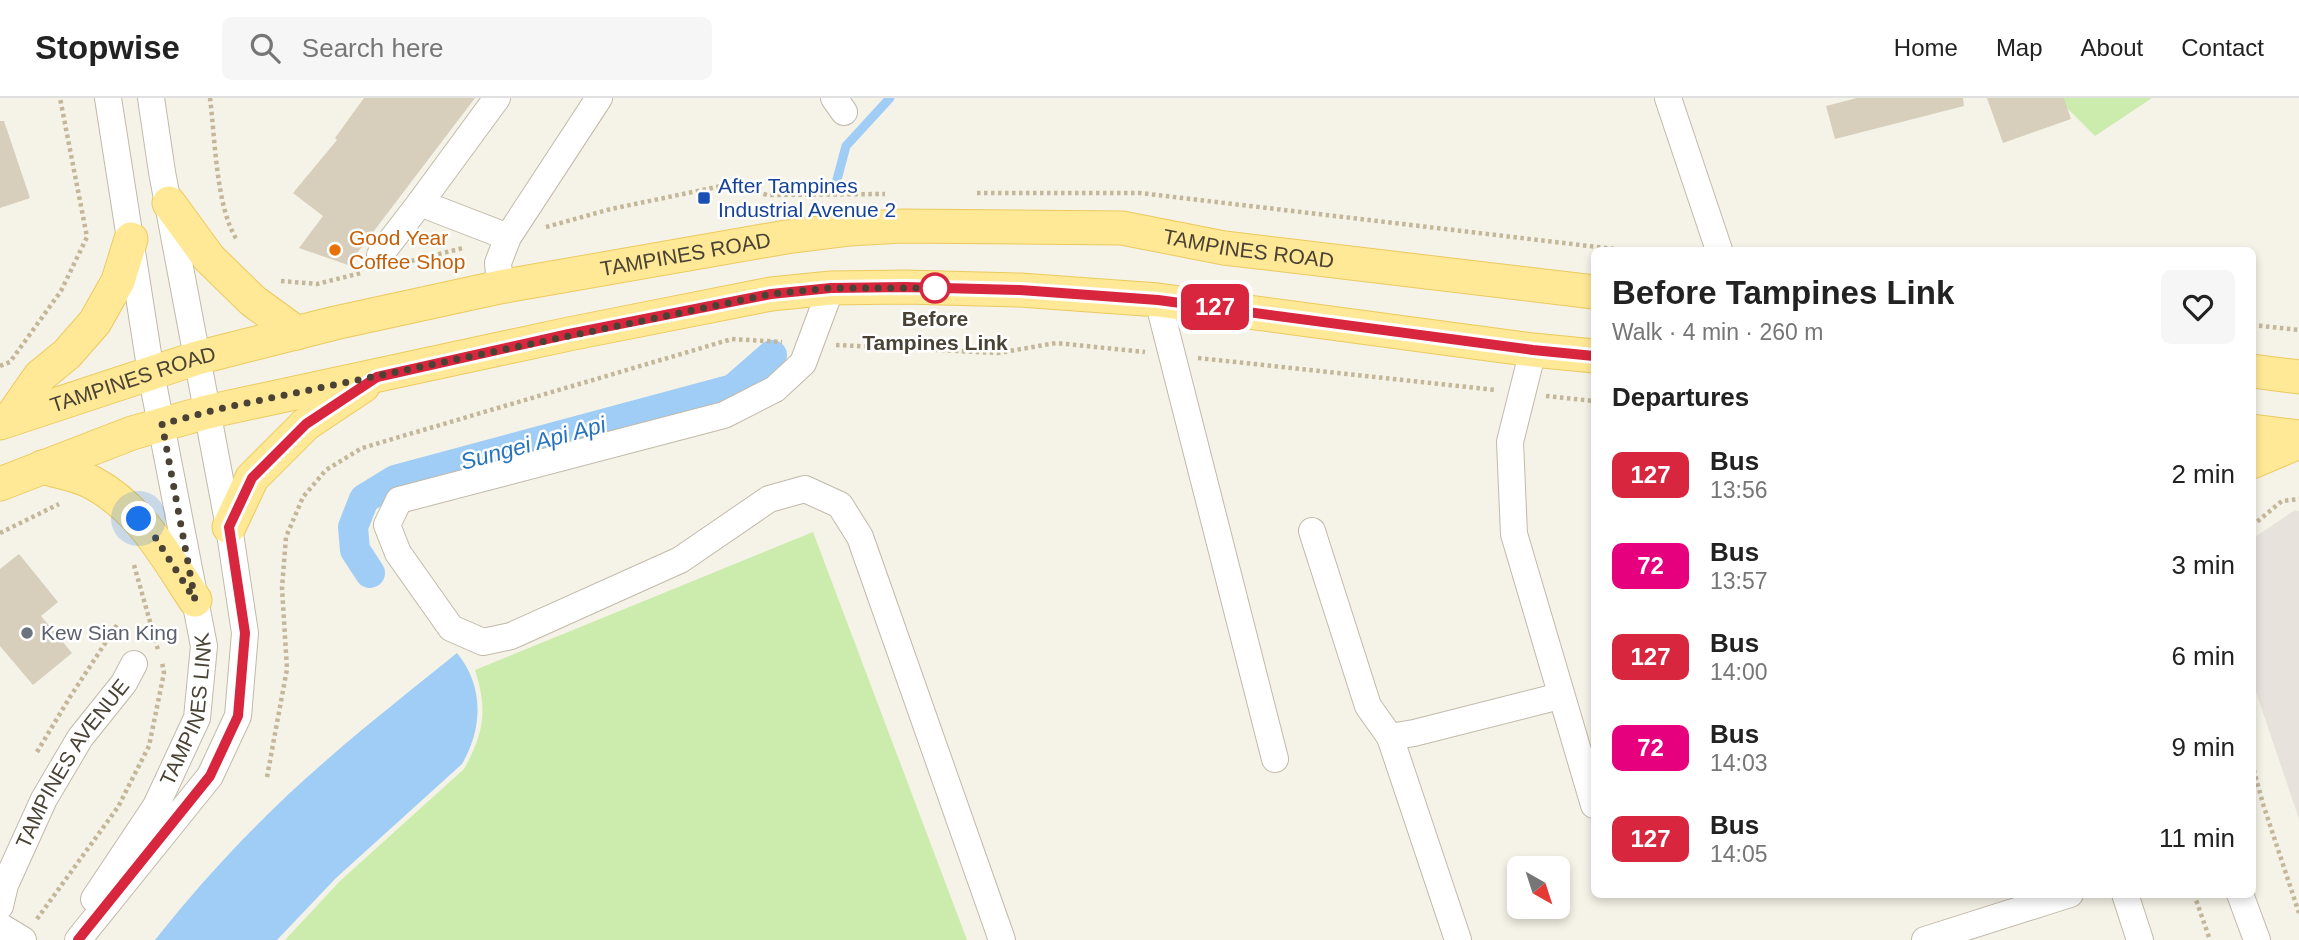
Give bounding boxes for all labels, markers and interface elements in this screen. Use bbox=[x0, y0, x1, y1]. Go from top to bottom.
search box bbox=[222, 17, 712, 80]
text: Stopwise bbox=[35, 29, 180, 66]
icon: search bbox=[246, 29, 284, 67]
text: Search here bbox=[302, 33, 444, 63]
text: Home bbox=[1894, 34, 1958, 61]
text: Map bbox=[1996, 34, 2043, 61]
text: About bbox=[2081, 34, 2143, 61]
text: Contact bbox=[2181, 34, 2264, 61]
place label: After Tampines Industrial Avenue 2 bbox=[718, 174, 896, 221]
marker: After Tampines Industrial Avenue 2 bbox=[696, 190, 712, 206]
street label: TAMPINES ROAD bbox=[1161, 224, 1335, 272]
place label: Good Year Coffee Shop bbox=[349, 226, 465, 273]
street label: TAMPINES ROAD bbox=[599, 228, 772, 280]
marker: Good Year Coffee Shop bbox=[327, 242, 343, 258]
button: heart bbox=[2161, 270, 2235, 344]
marker: Before Tampines Link bbox=[920, 273, 950, 303]
text: Before Tampines Link bbox=[1612, 274, 1954, 311]
line badge: 127 bbox=[1175, 284, 1255, 330]
text: 127 bbox=[1195, 293, 1235, 320]
place label: Before Tampines Link bbox=[862, 307, 1008, 354]
text: Walk · 4 min · 260 m bbox=[1612, 319, 1823, 345]
street label: TAMPINES ROAD bbox=[47, 342, 218, 417]
text: Departures bbox=[1612, 382, 1749, 412]
water label: Sungei Api Api bbox=[458, 411, 609, 475]
text: Bus bbox=[1710, 446, 1759, 476]
text: 2 min bbox=[2171, 459, 2235, 489]
text: 127 bbox=[1630, 461, 1671, 488]
text: 13:56 bbox=[1710, 477, 1768, 503]
your location bbox=[121, 501, 156, 536]
text: Bus bbox=[1710, 537, 1759, 567]
text: 3 min bbox=[2171, 550, 2235, 580]
text: 72 bbox=[1637, 552, 1664, 579]
text: 13:57 bbox=[1710, 568, 1768, 594]
place label: Kew Sian King bbox=[41, 621, 178, 644]
marker: Kew Sian King bbox=[19, 625, 35, 641]
text: Bus bbox=[1710, 628, 1759, 658]
street label: TAMPINES LINK bbox=[155, 631, 215, 789]
text: 6 min bbox=[2171, 641, 2235, 671]
text: 127 bbox=[1630, 643, 1671, 670]
text: 14:00 bbox=[1710, 659, 1768, 685]
street label: TAMPINES AVENUE bbox=[11, 674, 133, 852]
text: Bus bbox=[1710, 719, 1759, 749]
text: 9 min bbox=[2171, 732, 2235, 762]
text: 72 bbox=[1637, 734, 1664, 761]
text: 14:03 bbox=[1710, 750, 1768, 776]
text: Bus bbox=[1710, 810, 1759, 840]
text: 11 min bbox=[2159, 823, 2235, 853]
text: 127 bbox=[1630, 825, 1671, 852]
text: 14:05 bbox=[1710, 841, 1768, 867]
north arrow bbox=[1507, 856, 1570, 919]
map controls bbox=[1507, 856, 1570, 919]

